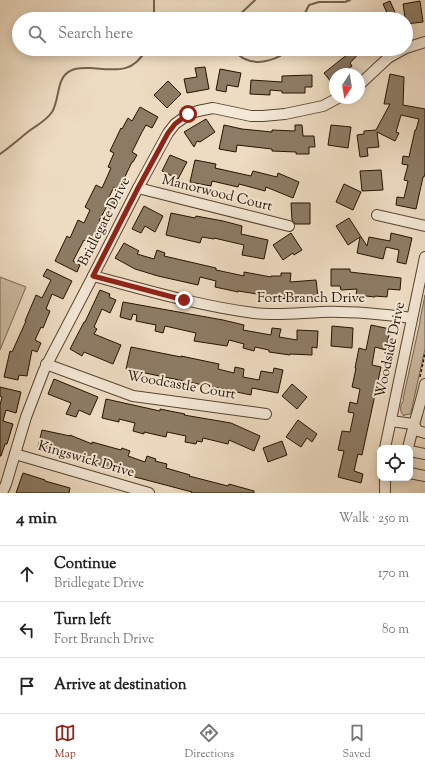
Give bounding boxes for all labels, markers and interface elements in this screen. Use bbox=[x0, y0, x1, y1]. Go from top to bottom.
search box bbox=[12, 12, 413, 56]
icon: search bbox=[26, 23, 48, 45]
text: Search here bbox=[58, 24, 133, 45]
north arrow bbox=[329, 68, 365, 104]
route start bbox=[179, 105, 197, 123]
street label: Manorwood Court bbox=[160, 171, 275, 217]
street label: Bridlegate Drive bbox=[74, 174, 136, 270]
street label: Fort Branch Drive bbox=[257, 289, 365, 309]
route end bbox=[175, 291, 193, 309]
street label: Woodside Drive bbox=[371, 300, 411, 400]
street label: Woodcastle Court bbox=[125, 367, 237, 405]
street label: Kingswick Drive bbox=[35, 437, 137, 483]
map controls bbox=[377, 445, 413, 481]
button: locate bbox=[377, 445, 413, 481]
text: 4 min bbox=[16, 507, 57, 531]
text: Walk · 250 m bbox=[339, 510, 409, 528]
text: Continue bbox=[54, 554, 116, 575]
icon: ahead bbox=[16, 563, 38, 585]
text: 170 m bbox=[378, 565, 409, 583]
text: Bridlegate Drive bbox=[54, 575, 144, 593]
text: Turn left bbox=[54, 610, 111, 631]
icon: left bbox=[16, 619, 38, 641]
text: 80 m bbox=[382, 621, 409, 639]
text: Fort Branch Drive bbox=[54, 631, 154, 649]
icon: arrive bbox=[16, 675, 38, 697]
text: Arrive at destination bbox=[54, 675, 187, 696]
tab: Map bbox=[54, 722, 76, 762]
tab: Directions bbox=[185, 722, 234, 762]
tab: Saved bbox=[343, 722, 371, 762]

